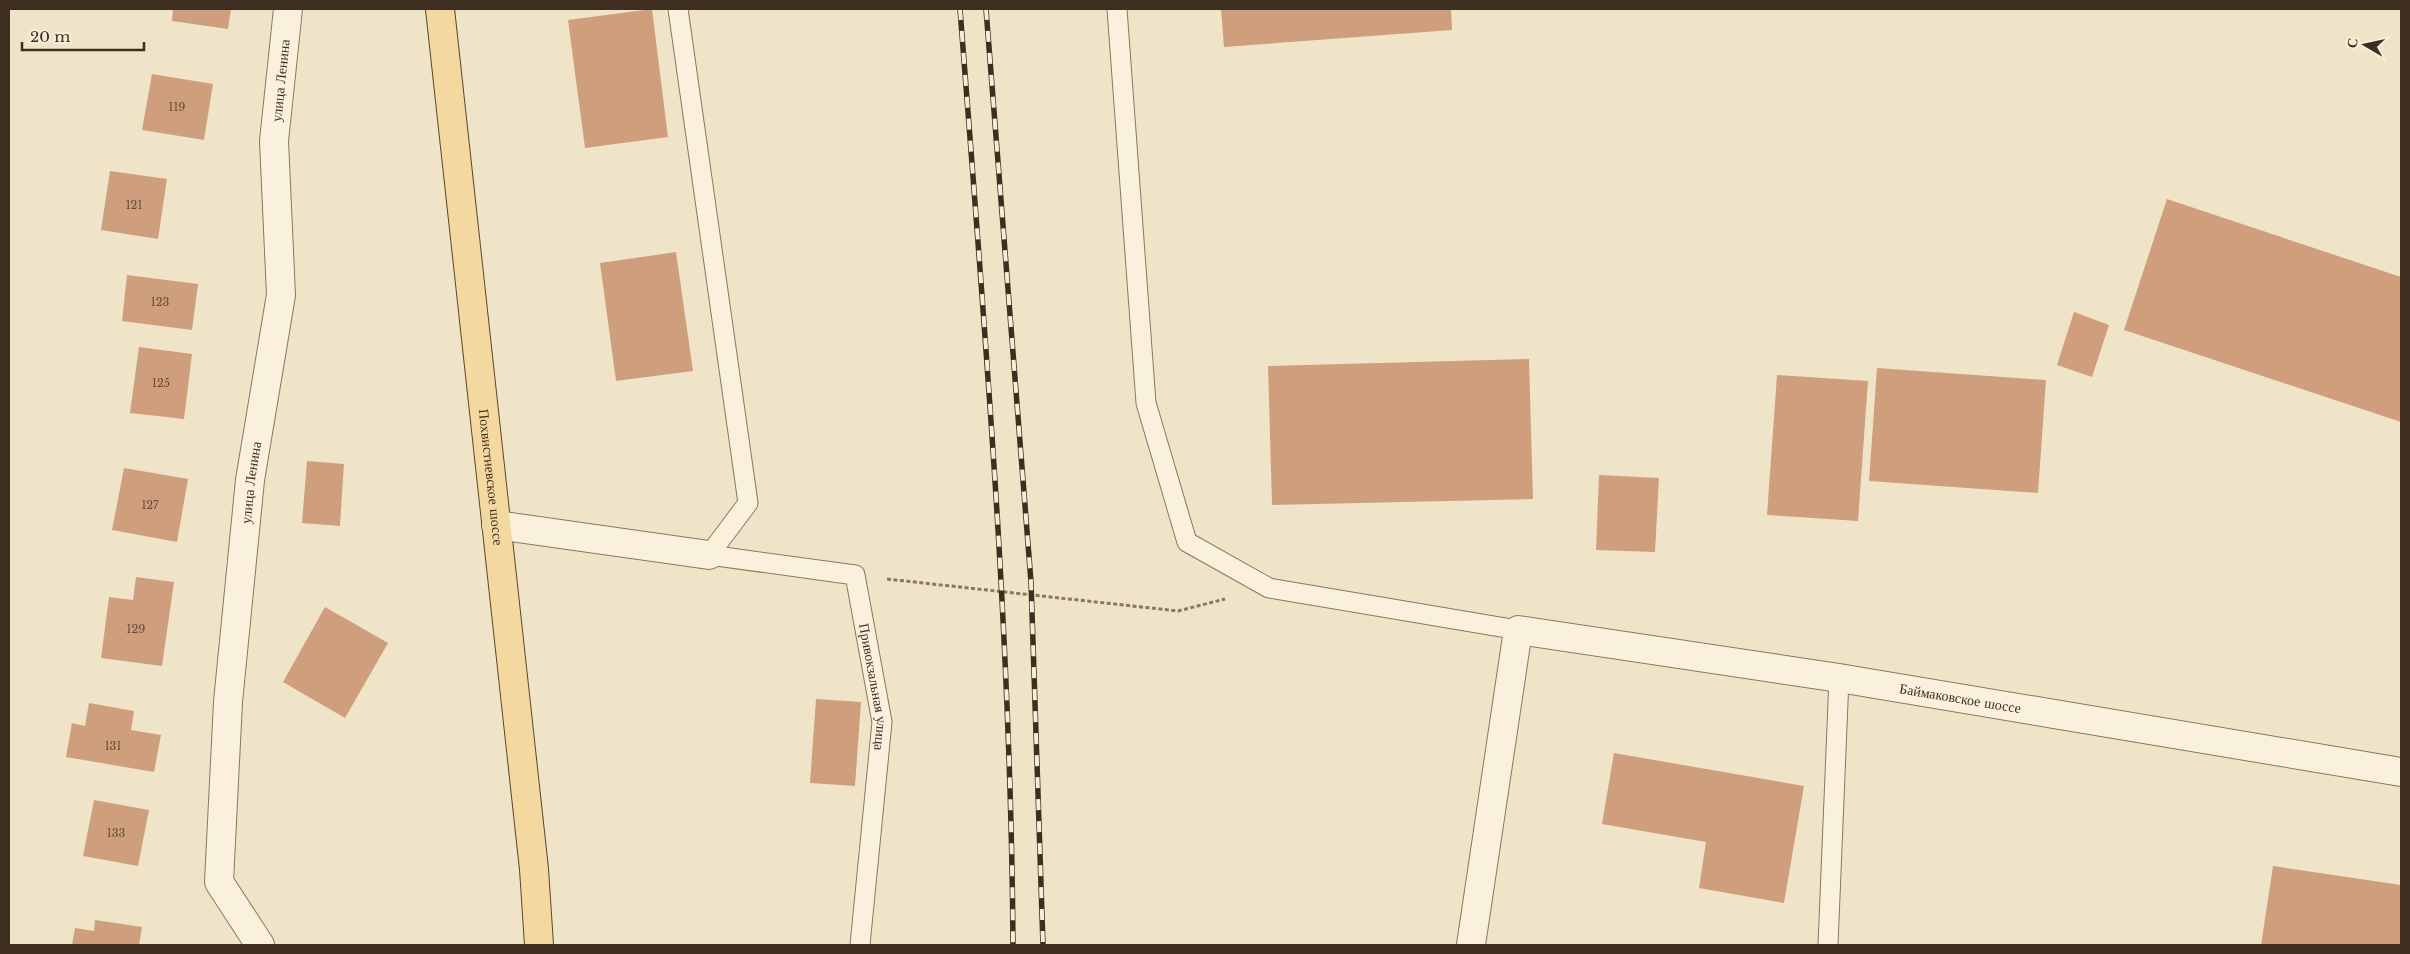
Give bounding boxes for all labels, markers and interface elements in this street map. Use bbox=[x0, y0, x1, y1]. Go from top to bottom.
scale bar bbox=[22, 20, 145, 52]
north arrow bbox=[2340, 20, 2390, 70]
text: 20 m bbox=[30, 27, 70, 46]
text: С bbox=[2342, 37, 2362, 49]
street label: улица Ленина bbox=[267, 38, 294, 123]
house number: 119 bbox=[169, 100, 185, 114]
house number: 121 bbox=[126, 198, 142, 212]
house number: 123 bbox=[151, 295, 169, 309]
house number: 125 bbox=[152, 376, 170, 390]
street label: Похвистневское шоссе bbox=[475, 408, 508, 546]
street label: улица Ленина bbox=[237, 439, 265, 525]
house number: 127 bbox=[141, 498, 159, 512]
house number: 129 bbox=[127, 622, 145, 636]
street label: Привокзальная улица bbox=[855, 622, 891, 752]
street label: Баймаковское шоссе bbox=[1898, 679, 2022, 717]
house number: 131 bbox=[105, 739, 121, 753]
house number: 133 bbox=[107, 826, 125, 840]

